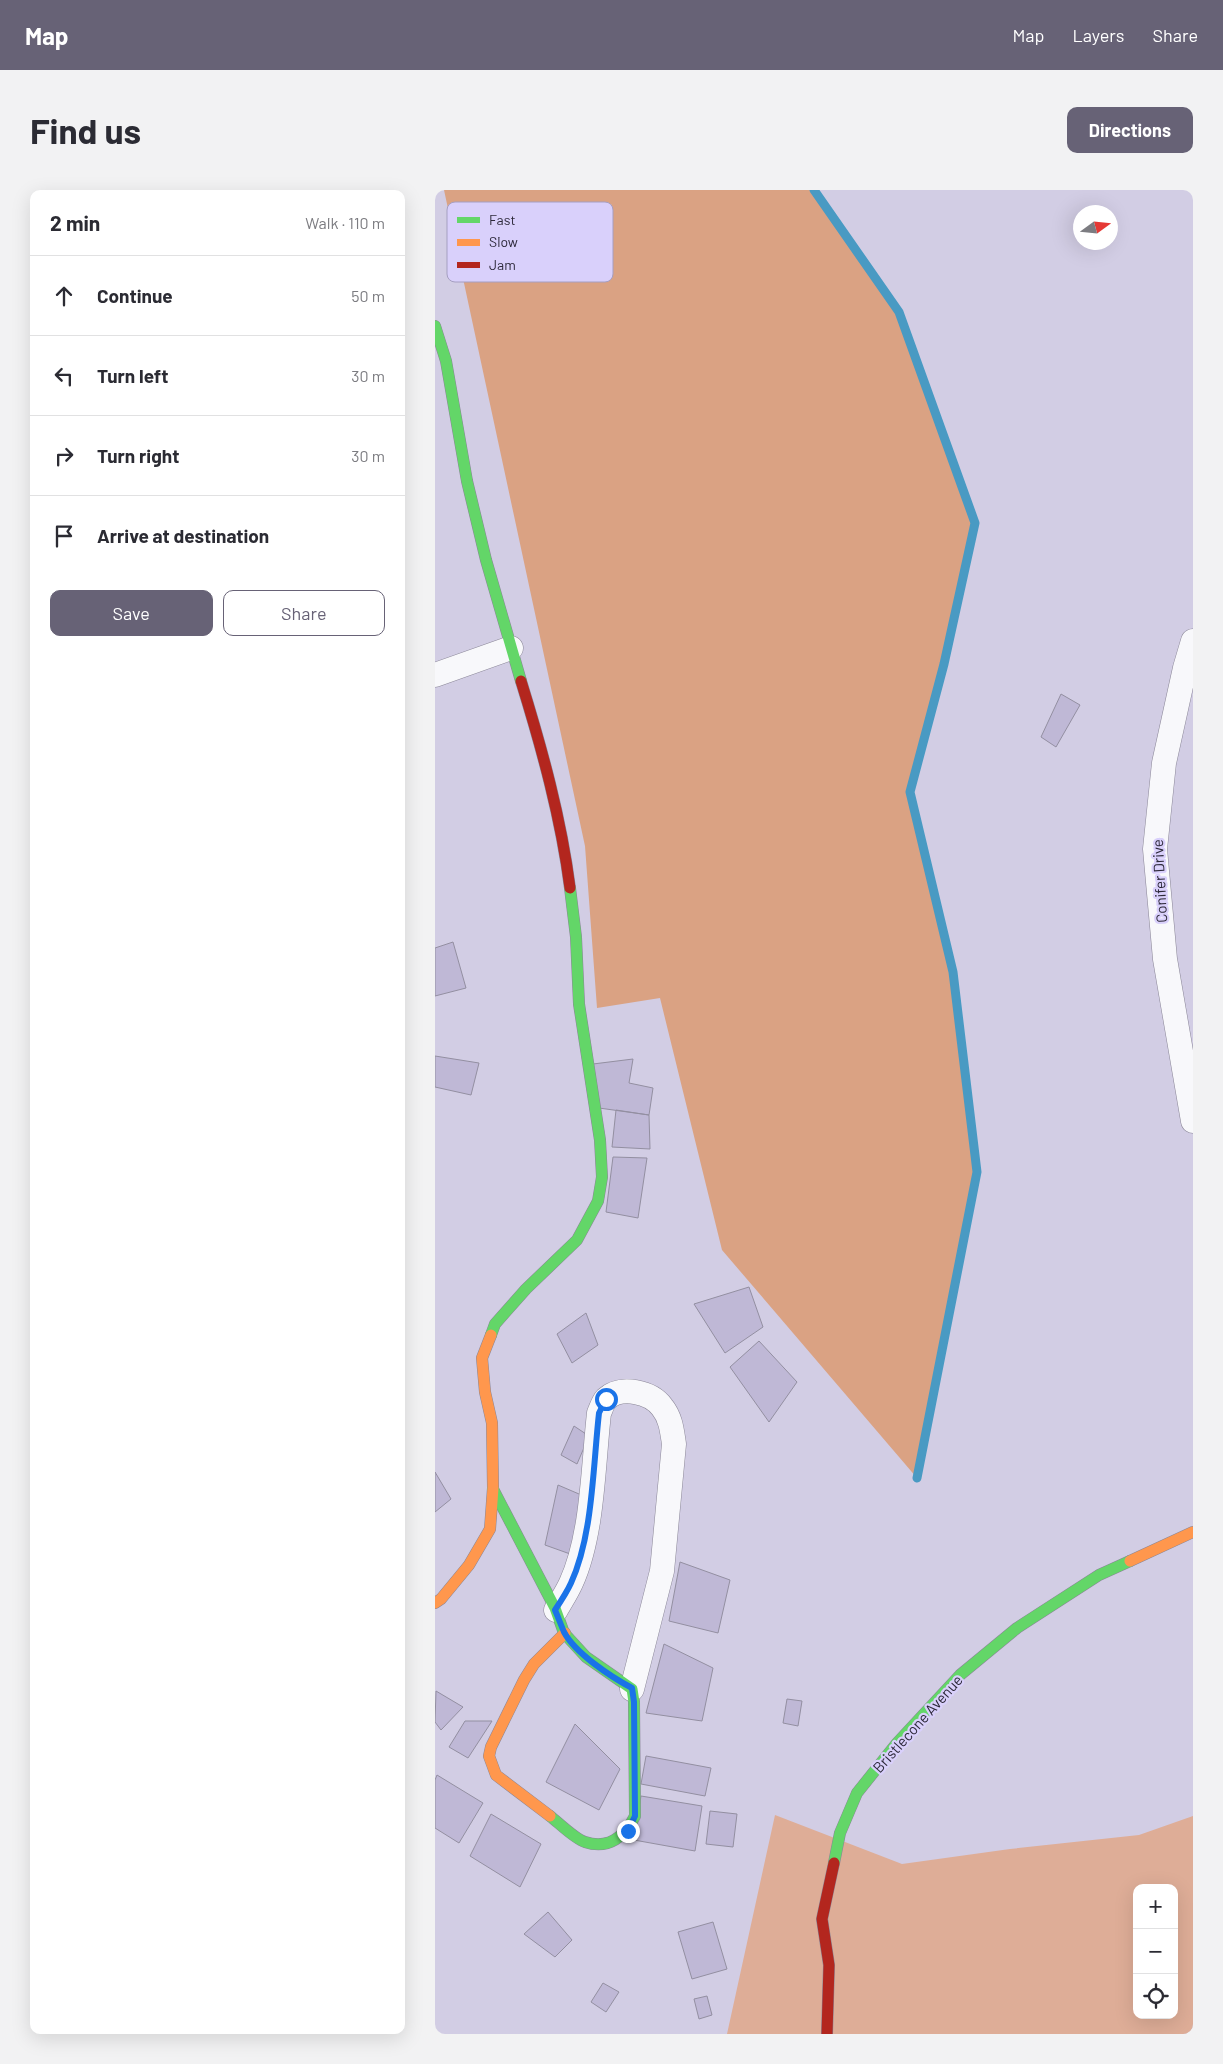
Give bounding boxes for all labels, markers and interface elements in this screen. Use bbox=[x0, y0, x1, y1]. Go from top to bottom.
text: Map bbox=[25, 21, 68, 50]
text: Map bbox=[1012, 24, 1044, 46]
text: Layers bbox=[1072, 24, 1125, 46]
text: Share bbox=[1153, 24, 1198, 46]
button: Directions bbox=[1067, 107, 1193, 153]
text: Find us bbox=[30, 109, 141, 151]
legend bbox=[447, 202, 613, 282]
north arrow bbox=[1073, 205, 1118, 250]
text: 2 min bbox=[50, 210, 100, 235]
text: Fast bbox=[489, 211, 515, 228]
text: Walk · 110 m bbox=[305, 213, 385, 232]
text: Slow bbox=[489, 233, 518, 250]
text: Jam bbox=[489, 256, 516, 273]
icon: ahead bbox=[50, 282, 78, 310]
text: Continue bbox=[97, 284, 173, 307]
text: 50 m bbox=[351, 286, 385, 305]
icon: left bbox=[50, 362, 78, 390]
text: Turn left bbox=[97, 364, 168, 387]
text: 30 m bbox=[351, 366, 385, 385]
icon: right bbox=[50, 442, 78, 470]
text: Turn right bbox=[97, 444, 179, 467]
text: 30 m bbox=[351, 446, 385, 465]
icon: arrive bbox=[50, 522, 78, 550]
text: Arrive at destination bbox=[97, 524, 269, 547]
button: Save bbox=[50, 590, 213, 636]
button: Share bbox=[223, 590, 385, 636]
street label: Conifer Drive bbox=[1148, 839, 1170, 923]
route start bbox=[595, 1388, 618, 1411]
street label: Bristlecone Avenue bbox=[869, 1671, 966, 1776]
route end bbox=[617, 1820, 640, 1843]
map controls bbox=[1133, 1884, 1178, 2019]
button: + bbox=[1133, 1884, 1178, 1929]
button: − bbox=[1133, 1929, 1178, 1974]
button: locate bbox=[1133, 1974, 1178, 2019]

